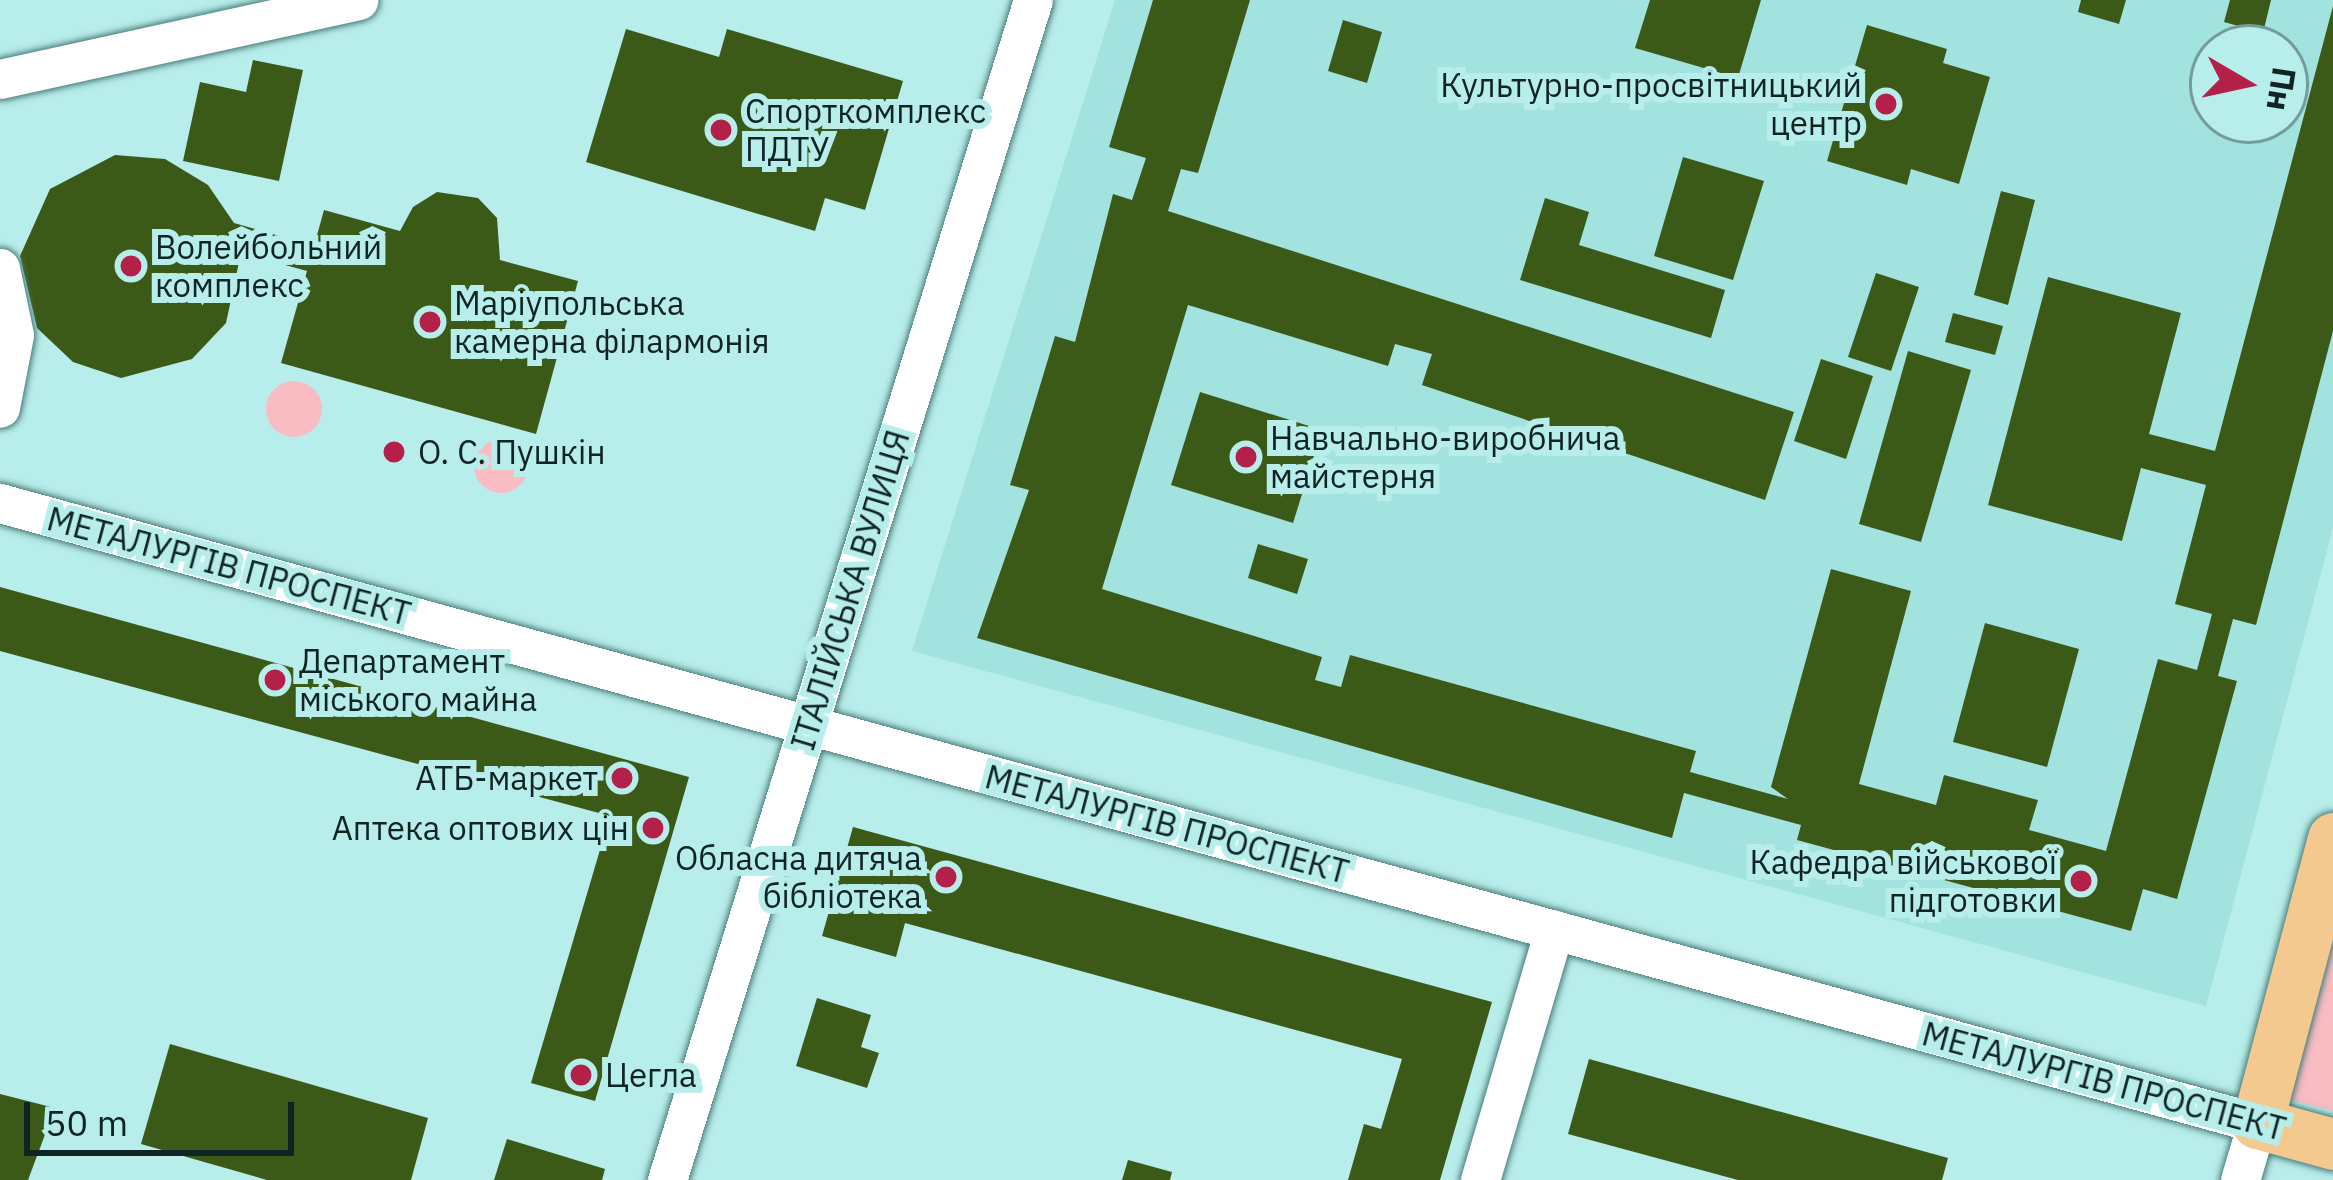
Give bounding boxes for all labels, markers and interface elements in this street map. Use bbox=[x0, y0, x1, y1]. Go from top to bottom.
north arrow bbox=[2189, 24, 2309, 144]
text: Пн bbox=[2257, 64, 2307, 114]
place label: Культурно-просвітницький центр bbox=[1440, 65, 1862, 143]
place label: Спорткомплекс ПДТУ bbox=[745, 91, 986, 169]
marker: Культурно-просвітницький центр bbox=[1873, 91, 1899, 117]
marker: Спорткомплекс ПДТУ bbox=[708, 117, 734, 143]
place label: Волейбольний комплекс bbox=[155, 227, 382, 305]
marker: Волейбольний комплекс bbox=[118, 253, 144, 279]
place label: Маріупольська камерна філармонія bbox=[454, 283, 770, 361]
marker: Маріупольська камерна філармонія bbox=[417, 309, 443, 335]
place label: Навчально-виробнича майстерня bbox=[1270, 418, 1620, 496]
street label: ІТАЛІЙСЬКА ВУЛИЦЯ bbox=[782, 425, 918, 755]
place label: О. С. Пушкін bbox=[418, 432, 606, 472]
marker: О. С. Пушкін bbox=[381, 439, 407, 465]
marker: Навчально-виробнича майстерня bbox=[1233, 444, 1259, 470]
street label: МЕТАЛУРГІВ ПРОСПЕКТ bbox=[43, 498, 415, 634]
place label: Департамент міського майна bbox=[299, 641, 537, 719]
marker: Департамент міського майна bbox=[262, 667, 288, 693]
street label: МЕТАЛУРГІВ ПРОСПЕКТ bbox=[981, 756, 1353, 892]
place label: АТБ-маркет bbox=[415, 758, 598, 798]
marker: АТБ-маркет bbox=[609, 765, 635, 791]
place label: Аптека оптових цін bbox=[332, 808, 629, 848]
marker: Аптека оптових цін bbox=[640, 815, 666, 841]
place label: Обласна дитяча бібліотека bbox=[675, 838, 922, 916]
place label: Кафедра військової підготовки bbox=[1749, 842, 2057, 920]
marker: Обласна дитяча бібліотека bbox=[933, 864, 959, 890]
marker: Кафедра військової підготовки bbox=[2068, 868, 2094, 894]
street label: МЕТАЛУРГІВ ПРОСПЕКТ bbox=[1918, 1013, 2290, 1149]
place label: Цегла bbox=[605, 1055, 697, 1095]
marker: Цегла bbox=[568, 1062, 594, 1088]
scale bar bbox=[30, 1078, 300, 1152]
text: 50 m bbox=[45, 1099, 128, 1146]

